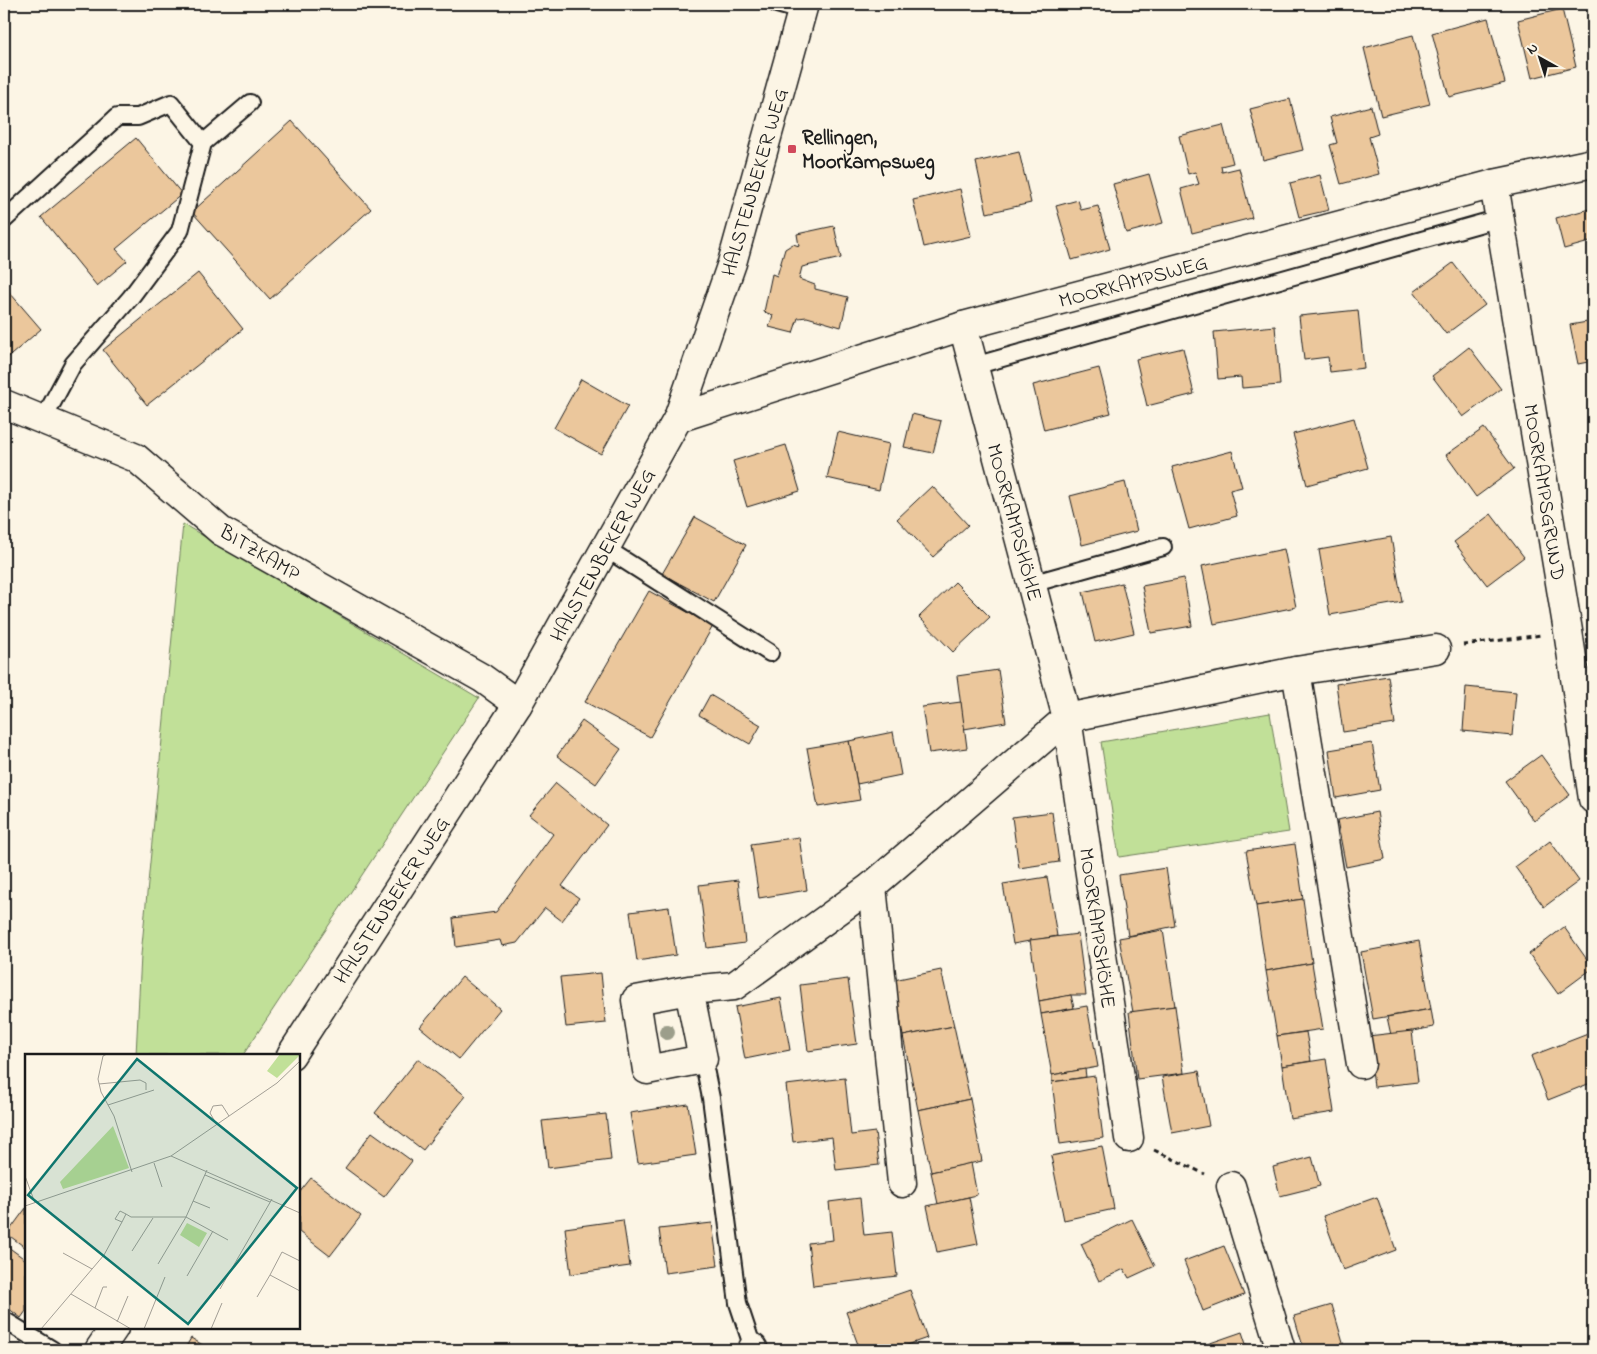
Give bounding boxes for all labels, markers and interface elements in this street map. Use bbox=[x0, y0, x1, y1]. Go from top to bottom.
north arrow bbox=[1514, 32, 1564, 82]
text: N bbox=[1522, 38, 1543, 60]
street label: HALSTENBEKER WEG bbox=[715, 85, 797, 280]
place label: Rellingen, Moorkampsweg bbox=[802, 124, 935, 180]
marker: Rellingen, Moorkampsweg bbox=[786, 143, 798, 155]
street label: MOORKAMPSWEG bbox=[1056, 249, 1211, 317]
street label: MOORKAMPSGRUND bbox=[1514, 402, 1572, 583]
street label: MOORKAMPSHÖHE bbox=[978, 440, 1049, 605]
street label: HALSTENBEKER WEG bbox=[544, 464, 664, 648]
street label: BITZKAMP bbox=[212, 517, 305, 590]
street label: HALSTENBEKER WEG bbox=[327, 812, 458, 991]
street label: MOORKAMPSHÖHE bbox=[1070, 846, 1122, 1011]
inset map bbox=[25, 1054, 300, 1329]

